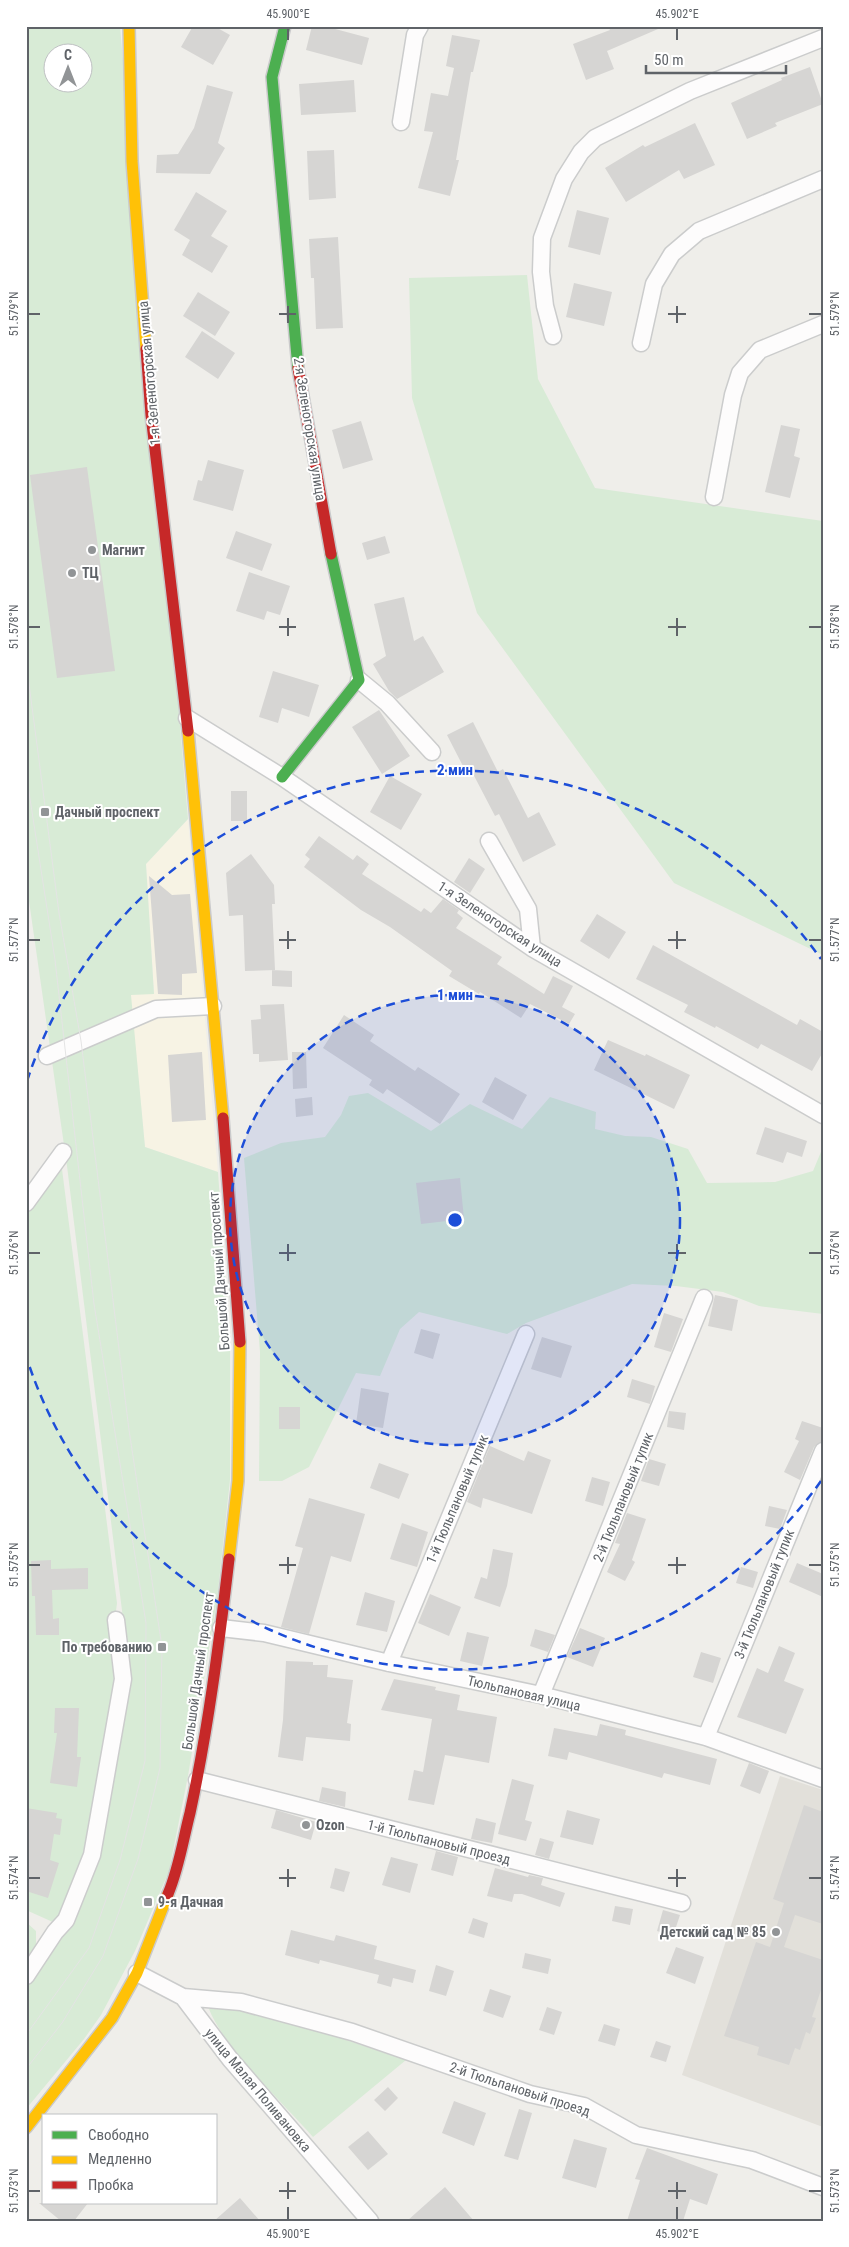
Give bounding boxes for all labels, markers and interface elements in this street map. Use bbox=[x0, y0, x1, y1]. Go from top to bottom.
text: 45.900°E bbox=[266, 7, 310, 21]
text: 45.902°E bbox=[655, 7, 699, 21]
north arrow bbox=[42, 42, 92, 92]
scale bar bbox=[646, 42, 786, 74]
text: С bbox=[64, 47, 72, 63]
text: 50 m bbox=[654, 51, 684, 69]
text: 51.579°N bbox=[7, 292, 21, 336]
text: 51.579°N bbox=[828, 292, 842, 336]
street label: 1-я Зеленогорская улица bbox=[135, 300, 163, 446]
street label: 2-я Зеленогорская улица bbox=[291, 356, 329, 502]
place label: Магнит bbox=[102, 542, 145, 558]
marker: Магнит bbox=[86, 544, 98, 556]
place label: ТЦ bbox=[82, 565, 99, 581]
marker: ТЦ bbox=[66, 567, 78, 579]
text: 51.578°N bbox=[7, 605, 21, 649]
text: 51.578°N bbox=[828, 605, 842, 649]
text: 2 мин bbox=[437, 761, 473, 779]
place label: Дачный проспект bbox=[55, 804, 160, 820]
marker: Дачный проспект bbox=[39, 806, 51, 818]
street label: 1-я Зеленогорская улица bbox=[435, 878, 565, 970]
text: 51.577°N bbox=[7, 918, 21, 962]
text: 51.577°N bbox=[828, 918, 842, 962]
text: 1 мин bbox=[437, 986, 473, 1004]
street label: Большой Дачный проспект bbox=[205, 1191, 233, 1351]
centre of rings bbox=[446, 1211, 464, 1229]
text: 51.576°N bbox=[7, 1231, 21, 1275]
text: 51.576°N bbox=[828, 1231, 842, 1275]
street label: 2-й Тюльпановый тупик bbox=[590, 1430, 656, 1564]
street label: 1-й Тюльпановый тупик bbox=[423, 1432, 492, 1566]
street label: 3-й Тюльпановый тупик bbox=[731, 1527, 797, 1661]
text: 51.575°N bbox=[7, 1543, 21, 1587]
text: 51.575°N bbox=[828, 1543, 842, 1587]
street label: Большой Дачный проспект bbox=[179, 1591, 217, 1751]
place label: По требованию bbox=[62, 1639, 152, 1655]
marker: По требованию bbox=[156, 1641, 168, 1653]
street label: Тюльпановая улица bbox=[466, 1672, 582, 1714]
street label: 1-й Тюльпановый проезд bbox=[366, 1816, 513, 1868]
place label: Ozon bbox=[316, 1817, 345, 1833]
marker: Ozon bbox=[300, 1819, 312, 1831]
text: 51.574°N bbox=[7, 1856, 21, 1900]
text: 51.574°N bbox=[828, 1856, 842, 1900]
place label: 9-я Дачная bbox=[158, 1894, 223, 1910]
marker: 9-я Дачная bbox=[142, 1896, 154, 1908]
place label: Детский сад № 85 bbox=[660, 1924, 766, 1940]
marker: Детский сад № 85 bbox=[770, 1926, 782, 1938]
street label: улица Малая Поливановка bbox=[202, 2025, 314, 2155]
street label: 2-й Тюльпановый проезд bbox=[448, 2059, 593, 2119]
legend bbox=[42, 2114, 218, 2204]
text: Свободно bbox=[88, 2126, 149, 2144]
text: Медленно bbox=[88, 2150, 152, 2168]
text: 51.573°N bbox=[7, 2169, 21, 2213]
text: 51.573°N bbox=[828, 2169, 842, 2213]
text: Пробка bbox=[88, 2176, 134, 2194]
text: 45.900°E bbox=[266, 2227, 310, 2241]
text: 45.902°E bbox=[655, 2227, 699, 2241]

